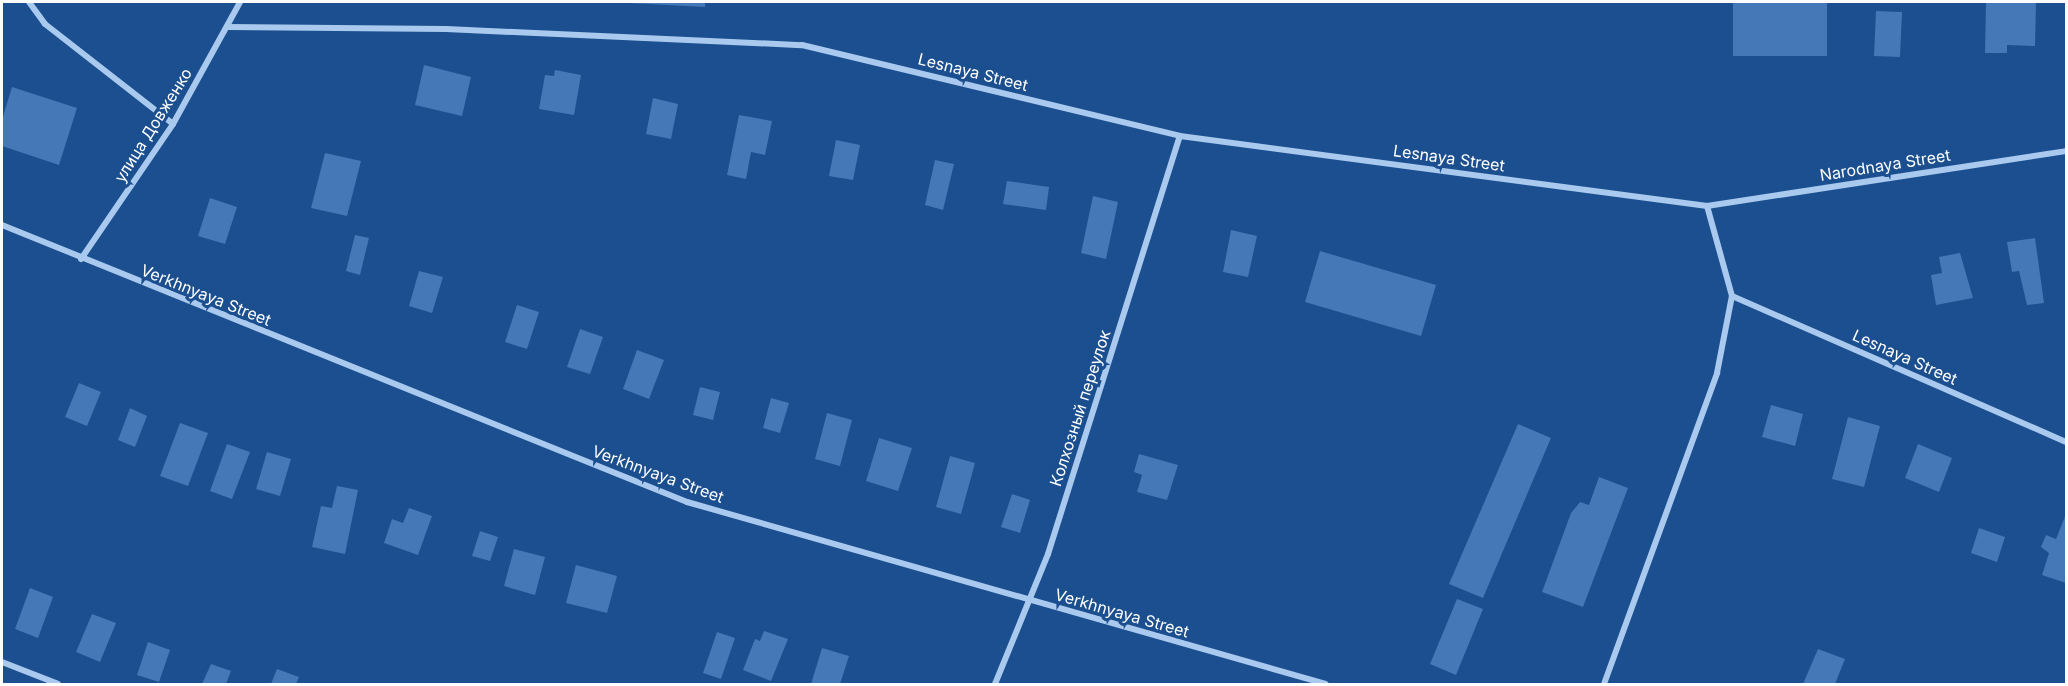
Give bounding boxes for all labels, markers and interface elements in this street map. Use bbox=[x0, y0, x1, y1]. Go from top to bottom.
street label: Lesnaya Street bbox=[916, 49, 1030, 95]
street label: улица Довженко bbox=[110, 64, 196, 186]
street label: Lesnaya Street bbox=[1392, 141, 1506, 175]
street label: Narodnaya Street bbox=[1818, 145, 1952, 185]
street label: Verkhnyaya Street bbox=[138, 260, 274, 330]
street label: Lesnaya Street bbox=[1850, 325, 1960, 389]
street label: Колхозный переулок bbox=[1046, 327, 1114, 489]
street label: Verkhnyaya Street bbox=[590, 441, 726, 507]
street label: Verkhnyaya Street bbox=[1053, 585, 1191, 641]

